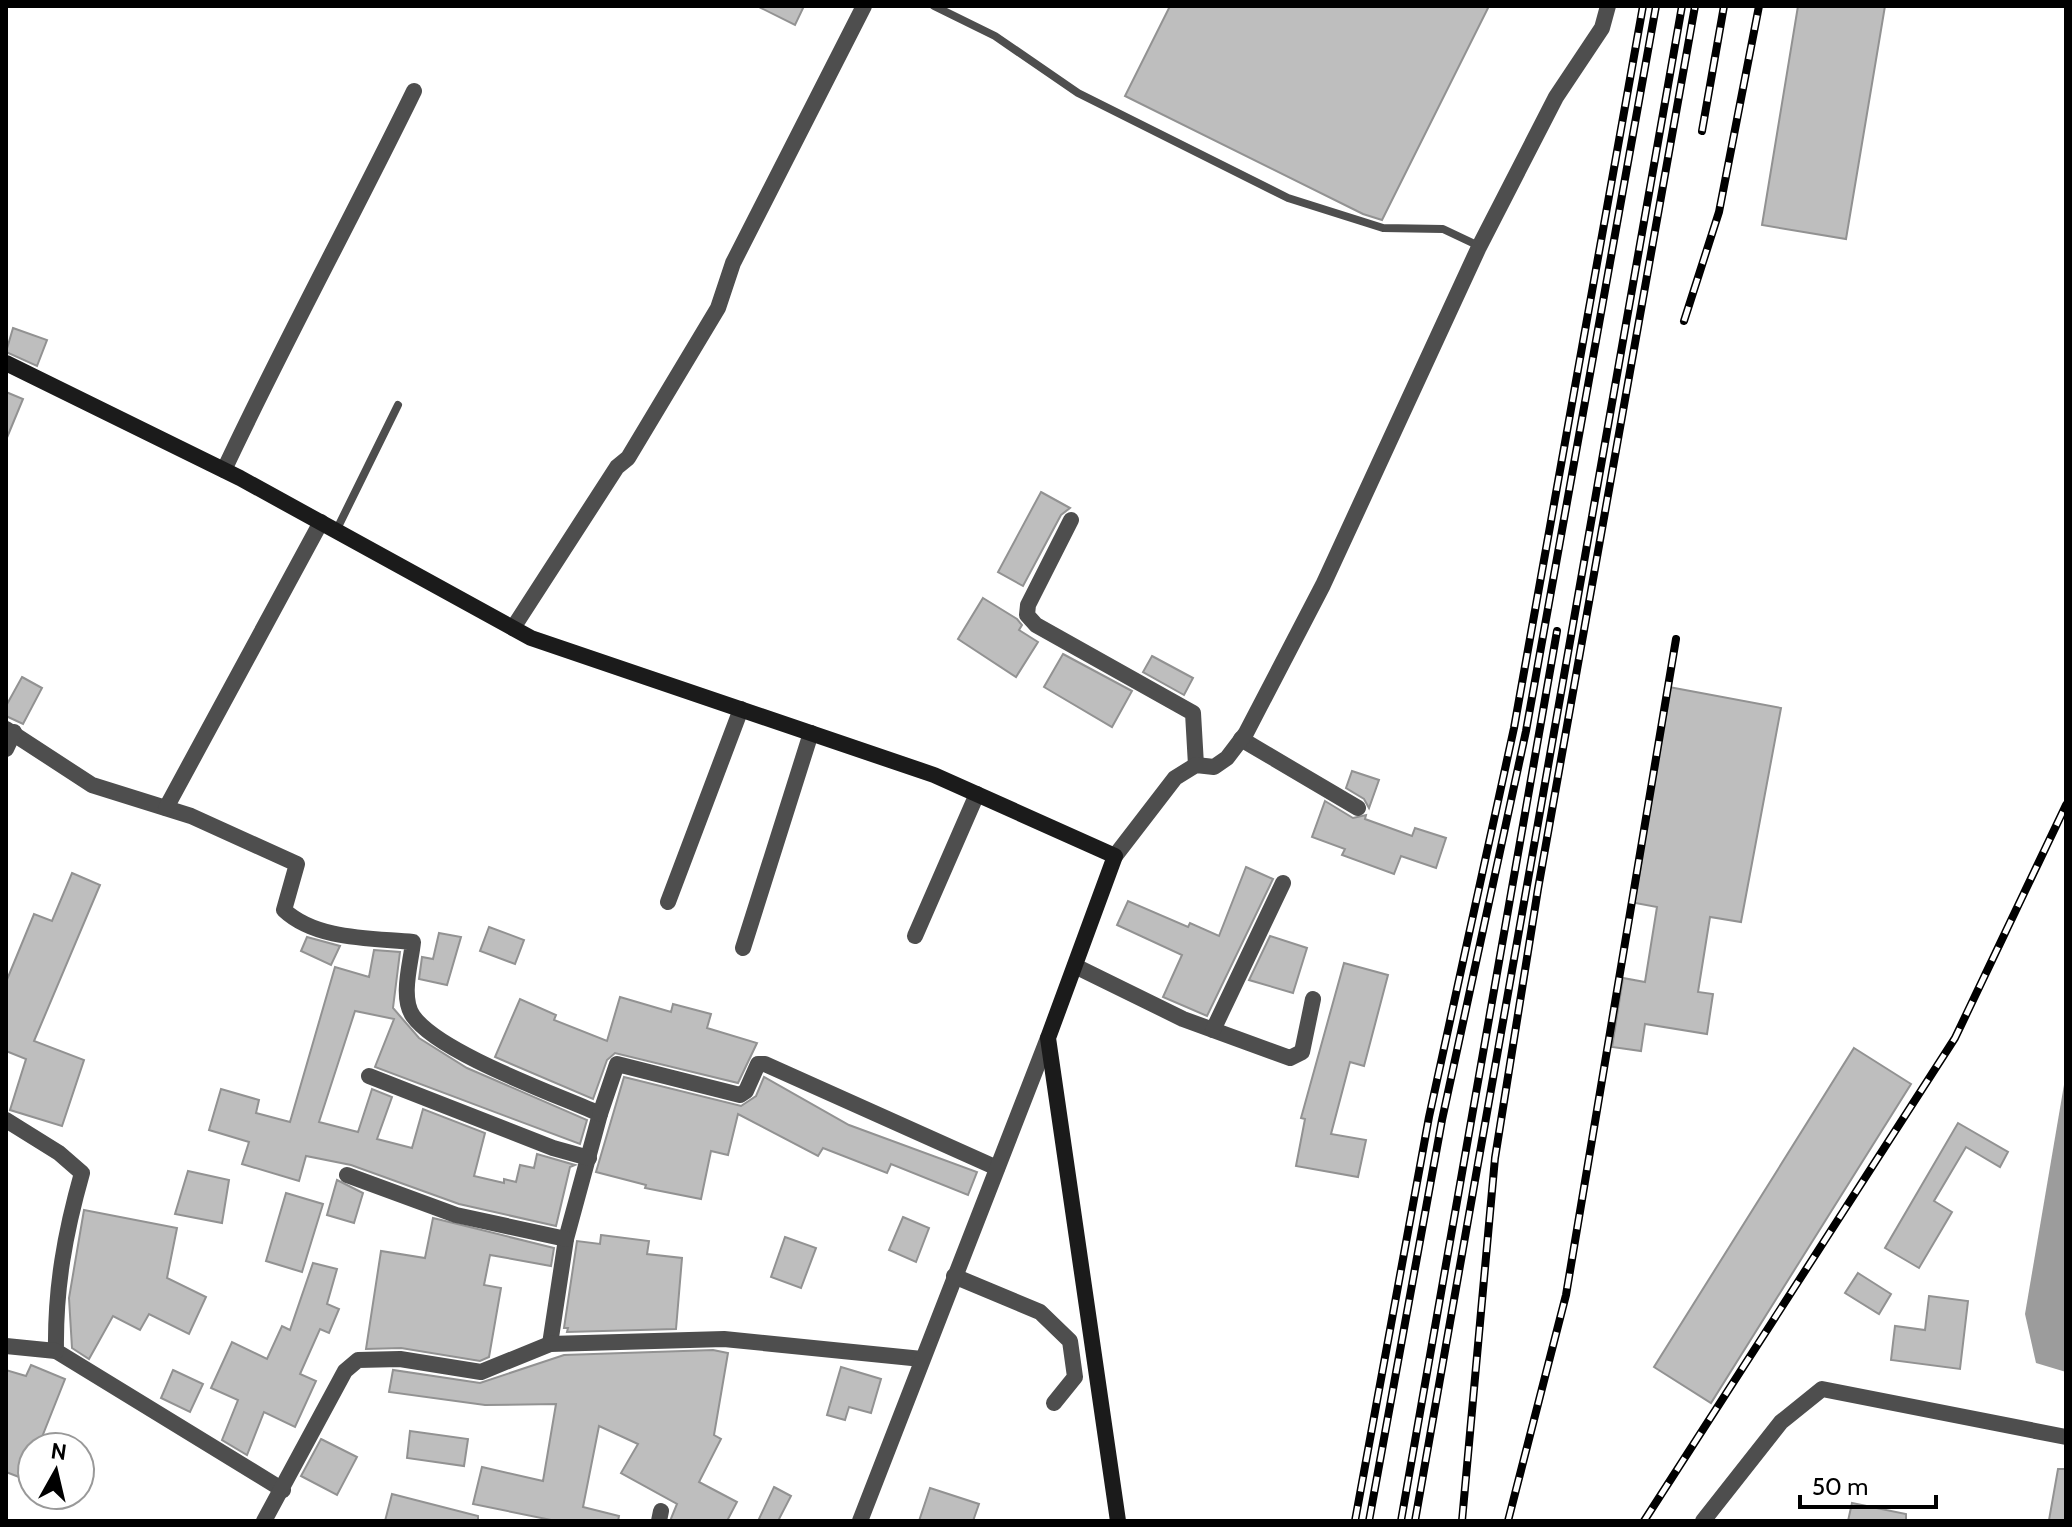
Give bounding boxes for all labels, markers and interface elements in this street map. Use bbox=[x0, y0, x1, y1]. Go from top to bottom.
north arrow bbox=[16, 1431, 96, 1511]
text: N bbox=[49, 1437, 68, 1466]
scale bar bbox=[1800, 1459, 1936, 1509]
text: 50 m bbox=[1812, 1472, 1868, 1501]

